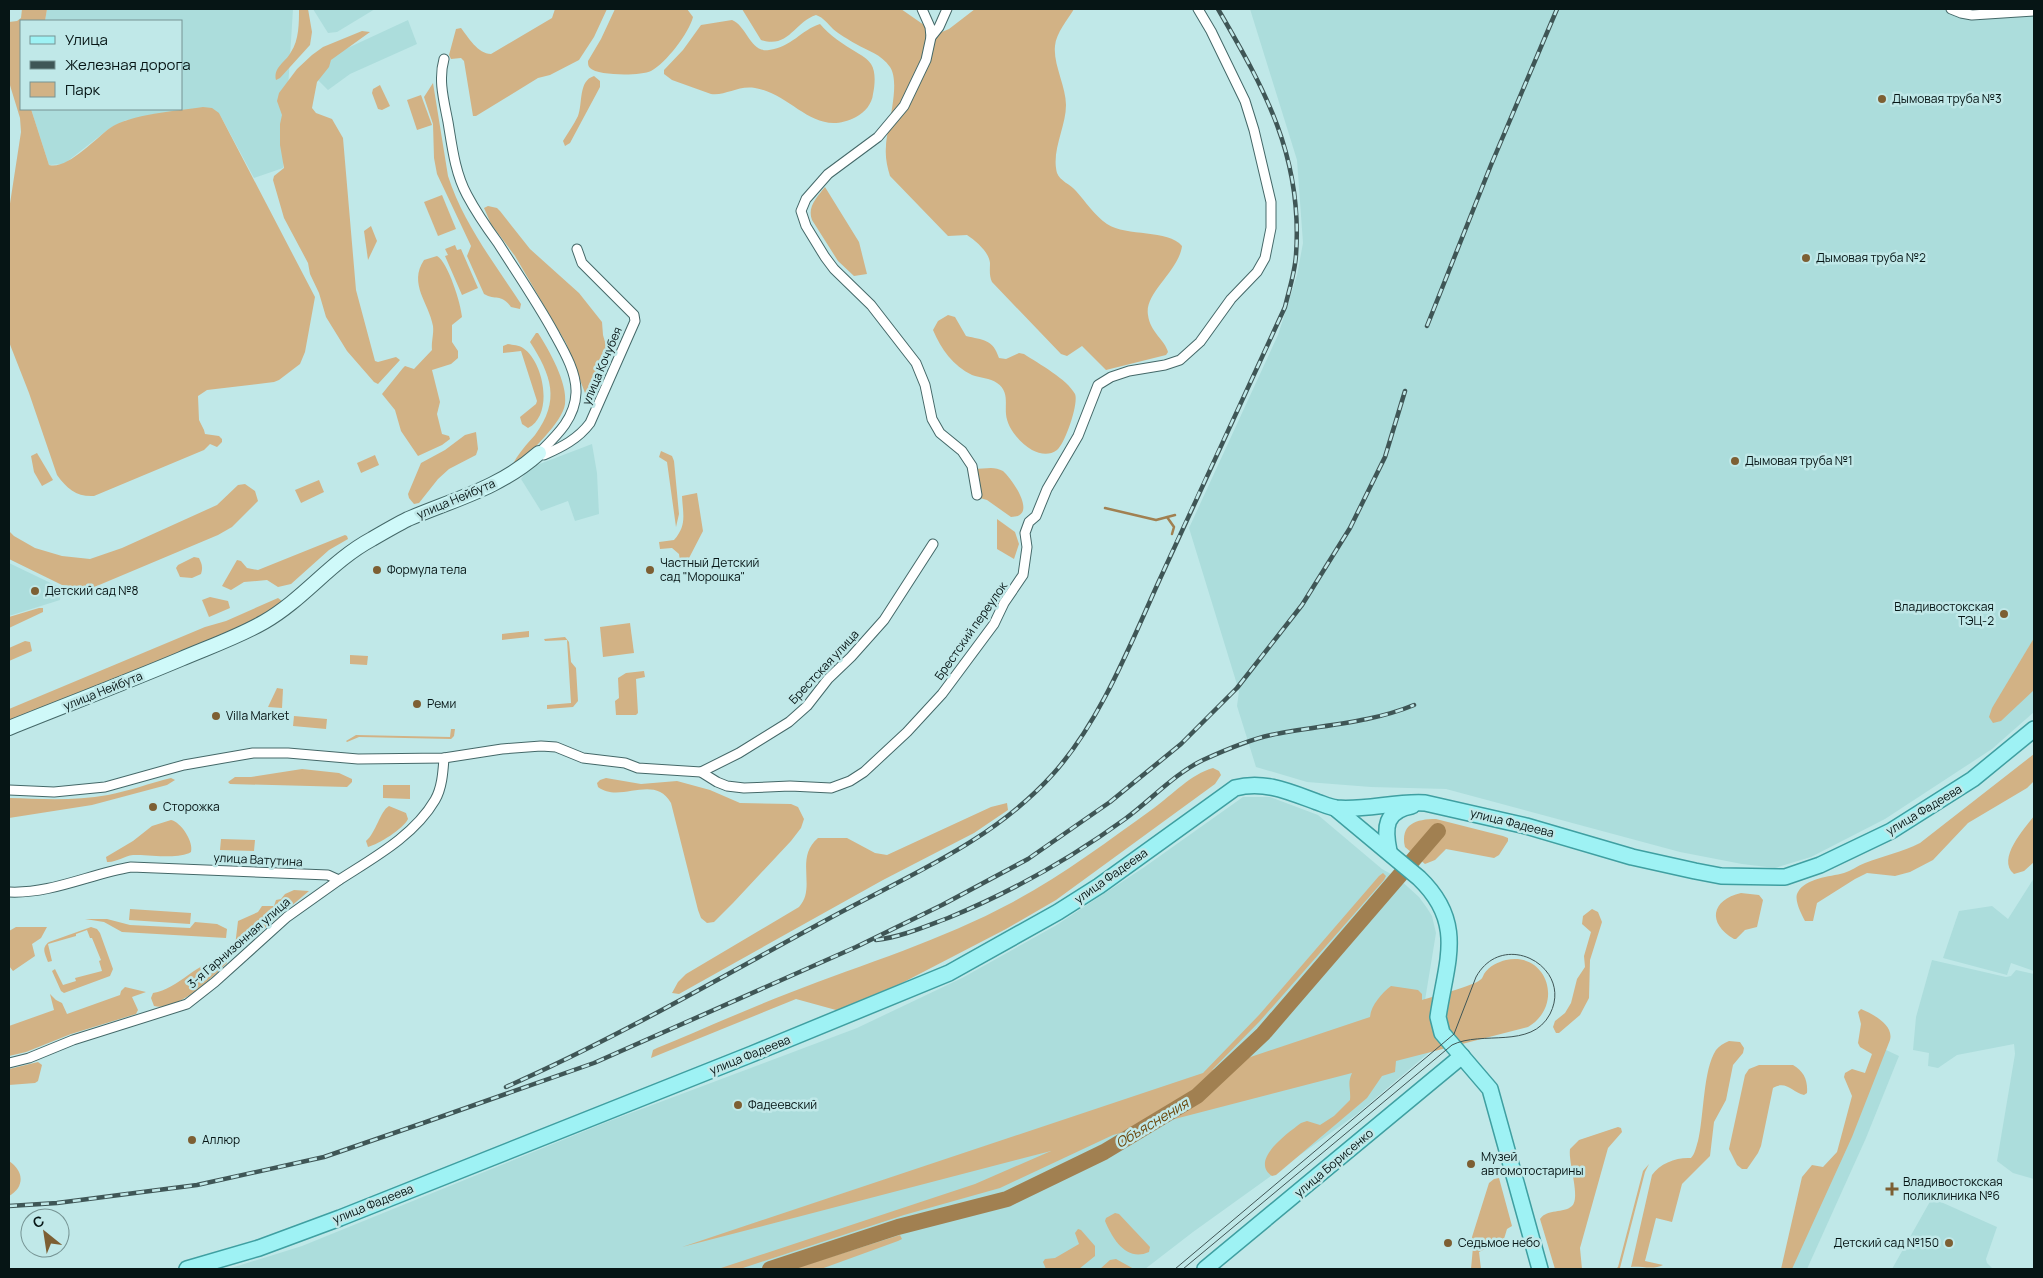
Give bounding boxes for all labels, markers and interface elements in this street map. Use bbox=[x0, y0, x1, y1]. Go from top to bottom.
legend bbox=[20, 20, 182, 110]
text: Улица bbox=[65, 29, 108, 50]
text: Железная дорога bbox=[65, 54, 190, 75]
text: Парк bbox=[65, 79, 101, 100]
place label: Дымовая труба №3 bbox=[1892, 90, 2002, 107]
marker: Дымовая труба №3 bbox=[1876, 93, 1888, 105]
place label: Дымовая труба №2 bbox=[1816, 249, 1926, 266]
marker: Дымовая труба №2 bbox=[1800, 252, 1812, 264]
street label: улица Кочубея bbox=[577, 324, 626, 408]
place label: Дымовая труба №1 bbox=[1745, 452, 1853, 469]
marker: Дымовая труба №1 bbox=[1729, 455, 1741, 467]
street label: улица Нейбута bbox=[414, 474, 498, 523]
place label: Частный Детский сад "Морошка" bbox=[660, 554, 759, 585]
place label: Формула тела bbox=[387, 561, 467, 578]
marker: Формула тела bbox=[371, 564, 383, 576]
marker: Частный Детский сад "Морошка" bbox=[644, 564, 656, 576]
street label: Брестский переулок bbox=[930, 577, 1012, 683]
place label: Детский сад №8 bbox=[45, 582, 139, 599]
marker: Детский сад №8 bbox=[29, 585, 41, 597]
place label: Владивостокская ТЭЦ-2 bbox=[1894, 598, 1994, 629]
marker: Владивостокская ТЭЦ-2 bbox=[1998, 608, 2010, 620]
street label: Брестская улица bbox=[785, 626, 863, 708]
street label: улица Нейбута bbox=[61, 667, 145, 714]
place label: Реми bbox=[427, 695, 456, 712]
marker: Реми bbox=[411, 698, 423, 710]
place label: Villa Market bbox=[226, 707, 289, 724]
marker: Villa Market bbox=[210, 710, 222, 722]
street label: улица Фадеева bbox=[1883, 780, 1965, 839]
place label: Сторожка bbox=[163, 798, 220, 815]
marker: Сторожка bbox=[147, 801, 159, 813]
street label: улица Фадеева bbox=[1468, 804, 1556, 841]
street label: улица Фадеева bbox=[1071, 844, 1151, 907]
street label: улица Ватутина bbox=[213, 849, 303, 870]
street label: 3-я Гарнизонная улица bbox=[184, 893, 294, 992]
street label: улица Фадеева bbox=[707, 1031, 793, 1078]
water label: Объяснения bbox=[1112, 1093, 1193, 1152]
place label: Фадеевский bbox=[748, 1096, 817, 1113]
marker: Фадеевский bbox=[732, 1099, 744, 1111]
street label: улица Борисенко bbox=[1291, 1125, 1377, 1201]
place label: Аллюр bbox=[202, 1131, 240, 1148]
marker: Аллюр bbox=[186, 1134, 198, 1146]
place label: Музей автомотостарины bbox=[1481, 1148, 1584, 1179]
marker: Музей автомотостарины bbox=[1465, 1158, 1477, 1170]
place label: Владивостокская поликлиника №6 bbox=[1903, 1173, 2003, 1204]
street label: улица Фадеева bbox=[330, 1180, 416, 1227]
marker: Владивостокская поликлиника №6 bbox=[1885, 1182, 1899, 1196]
north arrow bbox=[20, 1208, 70, 1258]
text: С bbox=[29, 1210, 47, 1232]
place label: Седьмое небо bbox=[1458, 1234, 1540, 1251]
place label: Детский сад №150 bbox=[1834, 1234, 1939, 1251]
marker: Седьмое небо bbox=[1442, 1237, 1454, 1249]
marker: Детский сад №150 bbox=[1943, 1237, 1955, 1249]

